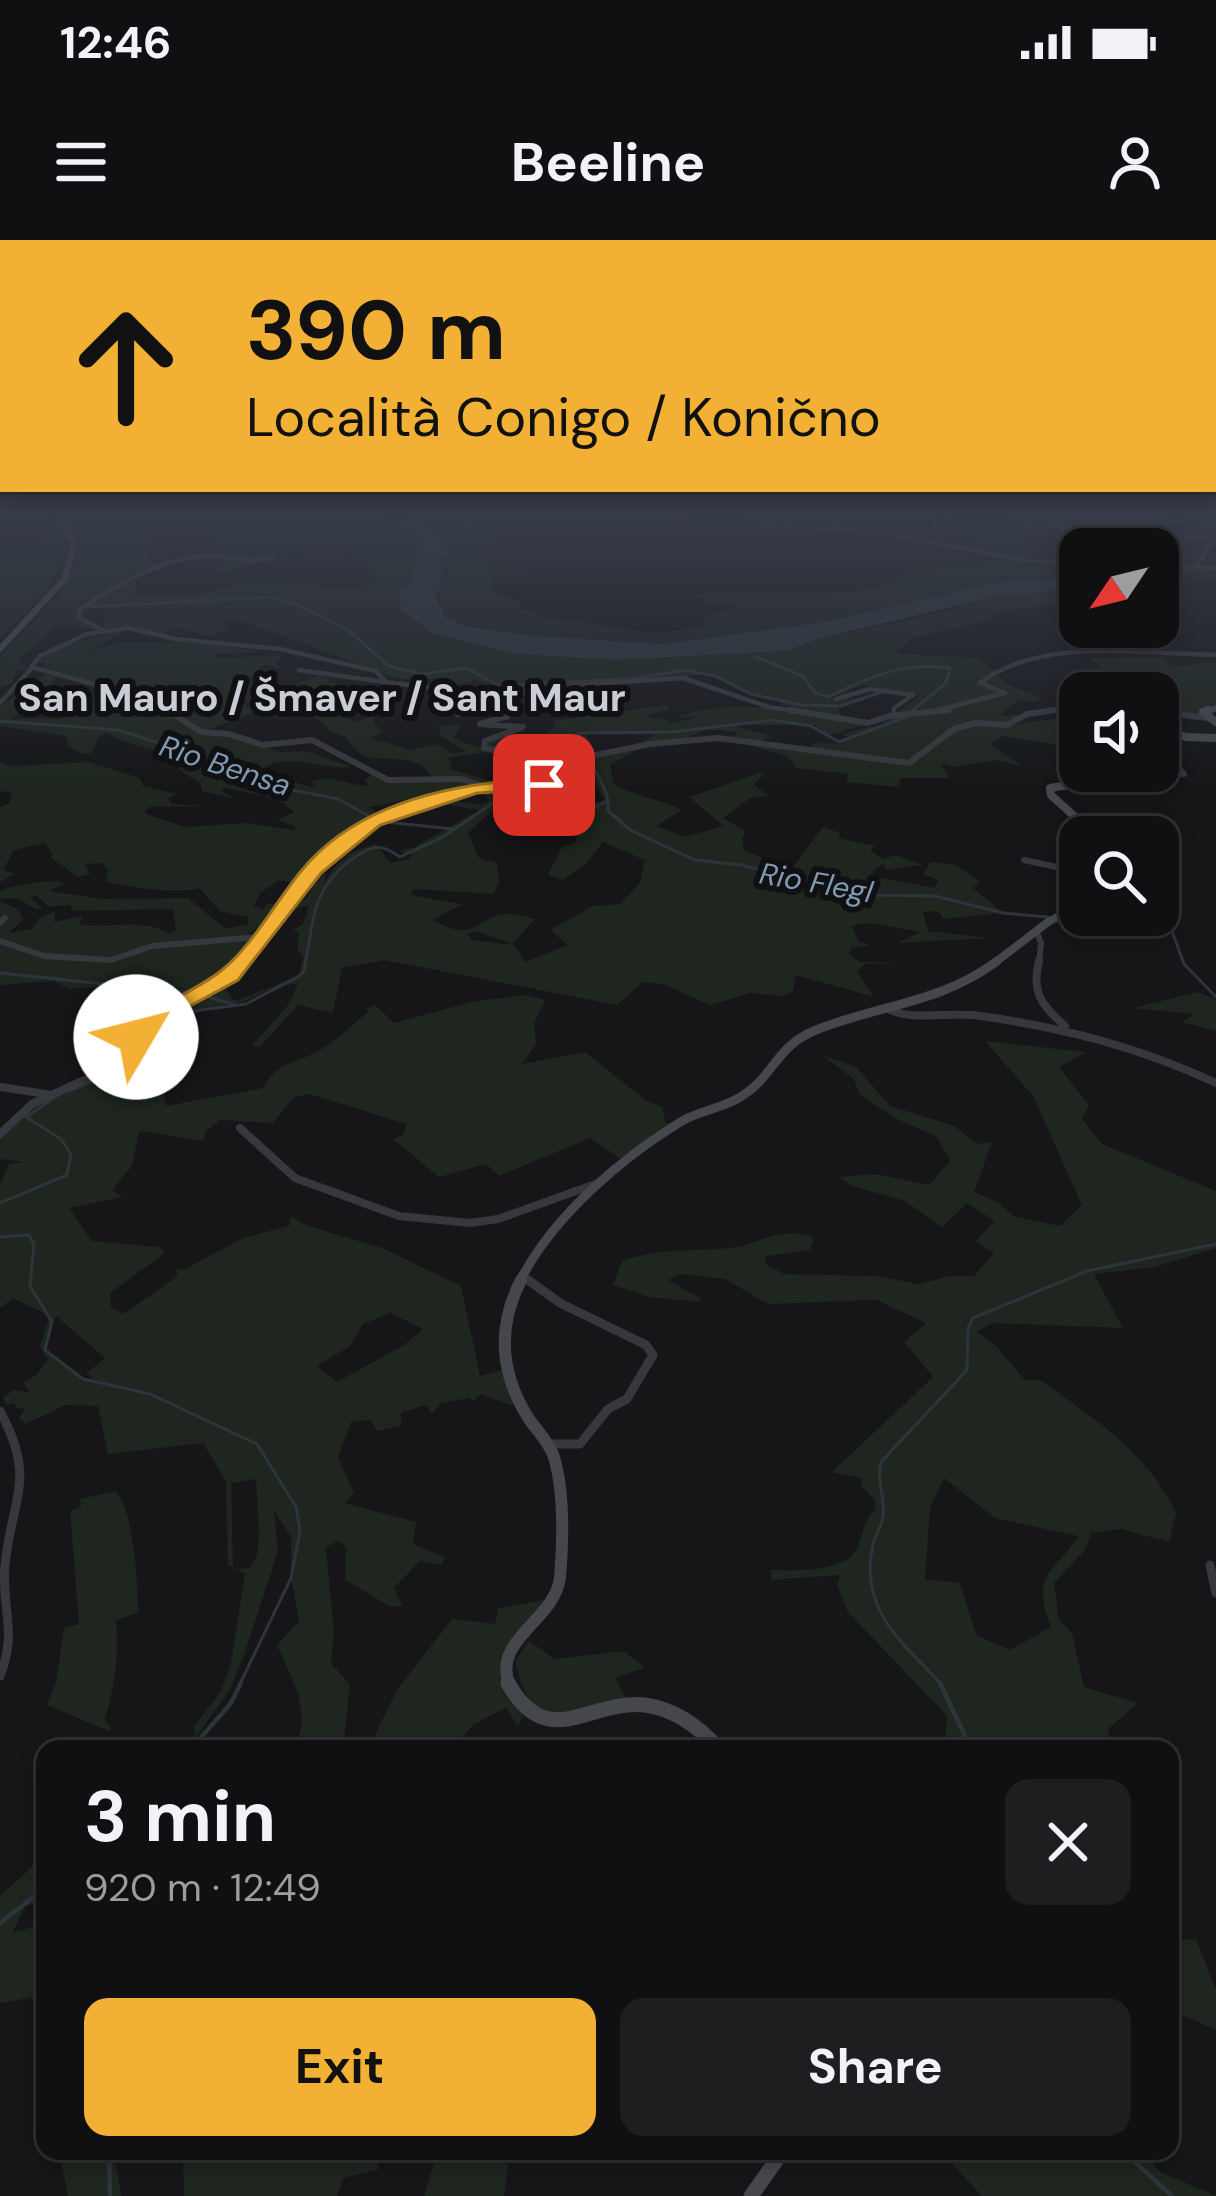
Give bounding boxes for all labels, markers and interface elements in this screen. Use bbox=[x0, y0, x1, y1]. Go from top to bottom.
text: 12:46 bbox=[60, 13, 172, 72]
text: Beeline bbox=[511, 127, 705, 198]
icon: menu bbox=[48, 129, 114, 195]
icon: person bbox=[1102, 129, 1168, 195]
text: 390 m bbox=[246, 276, 506, 385]
icon: ahead bbox=[48, 288, 204, 444]
text: Località Conigo / Konično bbox=[246, 382, 881, 453]
north arrow bbox=[1059, 528, 1179, 648]
map controls bbox=[1059, 528, 1179, 936]
district label: San Mauro / Šmaver / Sant Maur bbox=[18, 672, 626, 723]
button: sound bbox=[1059, 672, 1179, 792]
water label: Rio Bensa bbox=[155, 726, 296, 805]
pin bbox=[493, 734, 595, 836]
icon: arrive bbox=[511, 752, 577, 818]
button: search bbox=[1059, 816, 1179, 936]
water label: Rio Flegl bbox=[756, 853, 877, 912]
position arrow bbox=[73, 974, 199, 1100]
text: 3 min bbox=[84, 1770, 276, 1863]
button: close bbox=[1005, 1779, 1131, 1905]
text: 920 m · 12:49 bbox=[84, 1862, 321, 1913]
button: Exit bbox=[84, 1998, 596, 2136]
button: Share bbox=[620, 1998, 1131, 2136]

